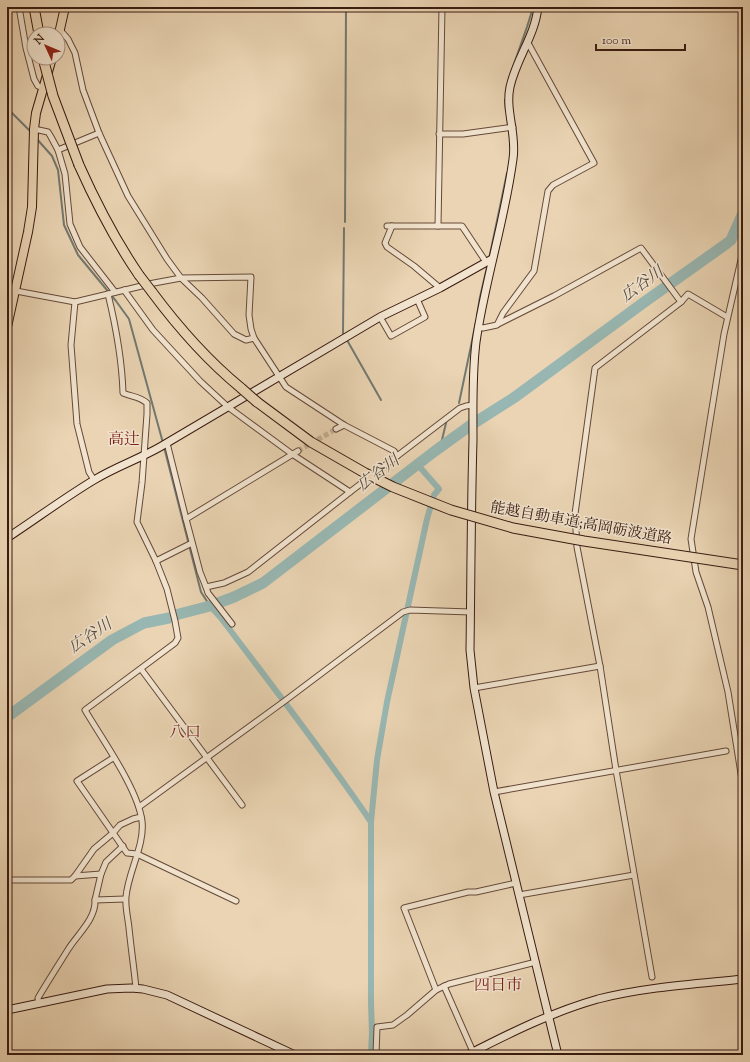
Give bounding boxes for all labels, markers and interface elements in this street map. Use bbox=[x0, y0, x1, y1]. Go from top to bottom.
north arrow bbox=[26, 26, 66, 66]
scale bar bbox=[596, 26, 685, 52]
text: N bbox=[30, 31, 48, 49]
text: 100 m bbox=[602, 32, 631, 50]
water label: 広谷川 bbox=[617, 260, 671, 308]
district label: 高辻 bbox=[108, 429, 140, 452]
water label: 広谷川 bbox=[353, 449, 407, 498]
street label: 能越自動車道;高岡砺波道路 bbox=[489, 498, 673, 550]
water label: 広谷川 bbox=[65, 613, 119, 660]
district label: 八口 bbox=[169, 722, 201, 745]
district label: 四日市 bbox=[474, 975, 522, 998]

